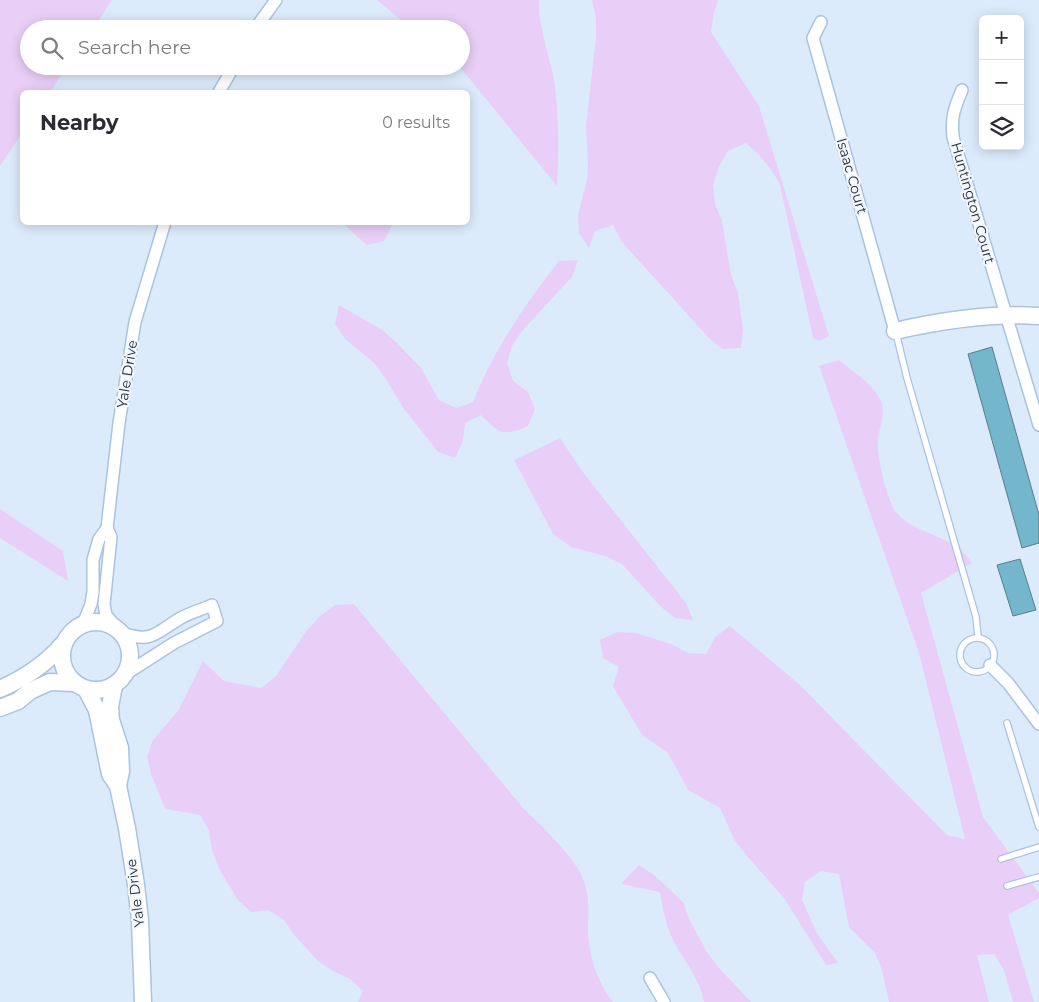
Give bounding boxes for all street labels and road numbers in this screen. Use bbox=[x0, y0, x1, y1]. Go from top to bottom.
street label: Isaac Court bbox=[833, 136, 872, 216]
street label: Huntington Court bbox=[947, 140, 999, 266]
street label: Yale Drive bbox=[113, 339, 141, 409]
street label: Yale Drive bbox=[122, 858, 148, 928]

